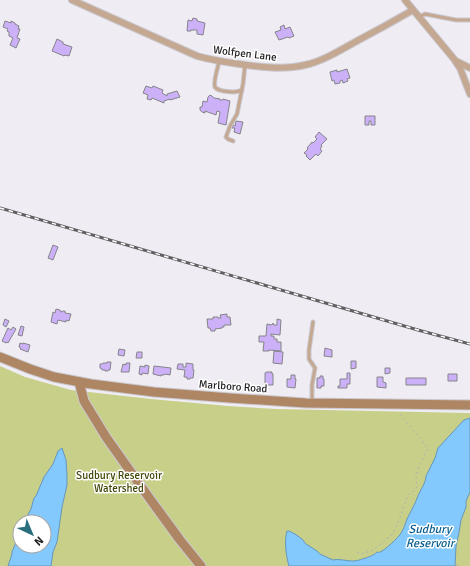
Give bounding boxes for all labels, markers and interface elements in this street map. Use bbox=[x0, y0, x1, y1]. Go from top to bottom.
street label: Wolfpen Lane bbox=[212, 43, 277, 64]
street label: Marlboro Road bbox=[198, 378, 268, 395]
park label: Sudbury Reservoir Watershed bbox=[76, 469, 162, 495]
north arrow bbox=[12, 514, 52, 554]
water label: Sudbury Reservoir bbox=[406, 522, 456, 551]
text: N bbox=[31, 533, 46, 548]

